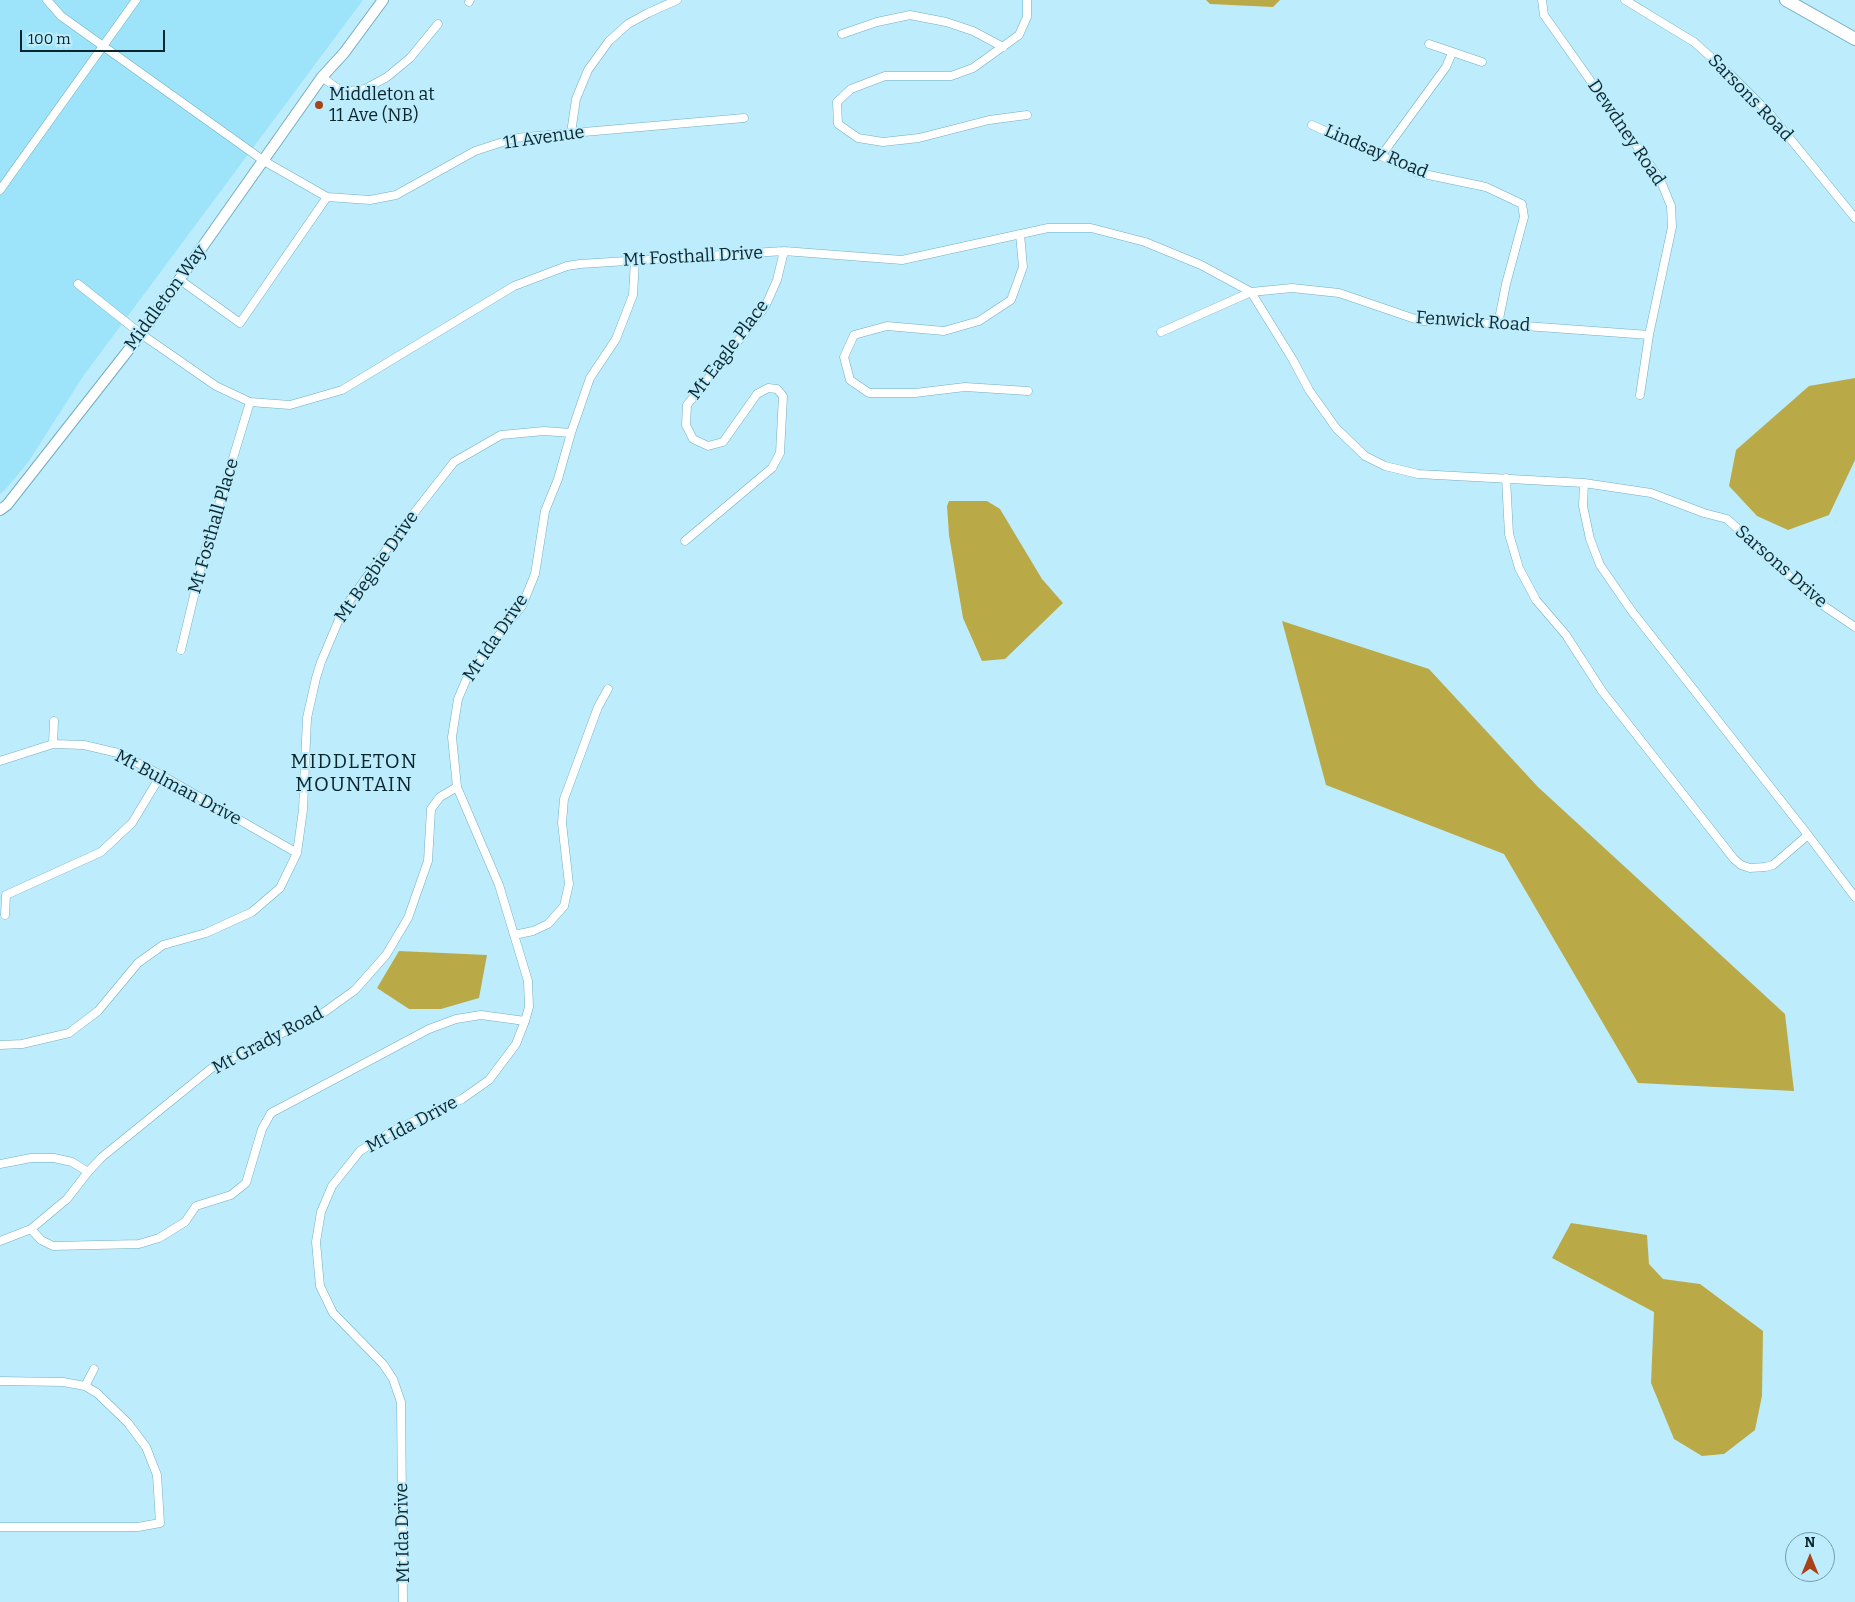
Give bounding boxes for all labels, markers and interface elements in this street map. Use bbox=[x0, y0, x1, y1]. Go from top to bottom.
scale bar bbox=[22, 20, 168, 52]
text: 100 m bbox=[28, 30, 71, 48]
street label: Sarsons Road bbox=[1703, 50, 1797, 146]
street label: Dewdney Road bbox=[1583, 76, 1669, 190]
place label: Middleton at 11 Ave (NB) bbox=[329, 84, 435, 126]
marker: Middleton at 11 Ave (NB) bbox=[313, 99, 325, 111]
street label: Lindsay Road bbox=[1321, 120, 1431, 184]
street label: 11 Avenue bbox=[502, 122, 586, 154]
street label: Middleton Way bbox=[120, 241, 212, 355]
street label: Mt Fosthall Drive bbox=[622, 243, 764, 271]
street label: Mt Eagle Place bbox=[684, 296, 774, 404]
street label: Fenwick Road bbox=[1415, 307, 1531, 337]
street label: Mt Fosthall Place bbox=[184, 456, 244, 596]
street label: Mt Begbie Drive bbox=[331, 507, 423, 627]
street label: Sarsons Drive bbox=[1731, 521, 1831, 613]
street label: Mt Ida Drive bbox=[459, 590, 533, 686]
street label: Mt Bulman Drive bbox=[111, 746, 245, 830]
district label: MIDDLETON MOUNTAIN bbox=[289, 750, 419, 797]
street label: Mt Grady Road bbox=[209, 1003, 327, 1079]
street label: Mt Ida Drive bbox=[363, 1092, 461, 1158]
street label: Mt Ida Drive bbox=[391, 1483, 415, 1583]
north arrow bbox=[1785, 1532, 1835, 1582]
text: N bbox=[1805, 1534, 1815, 1551]

